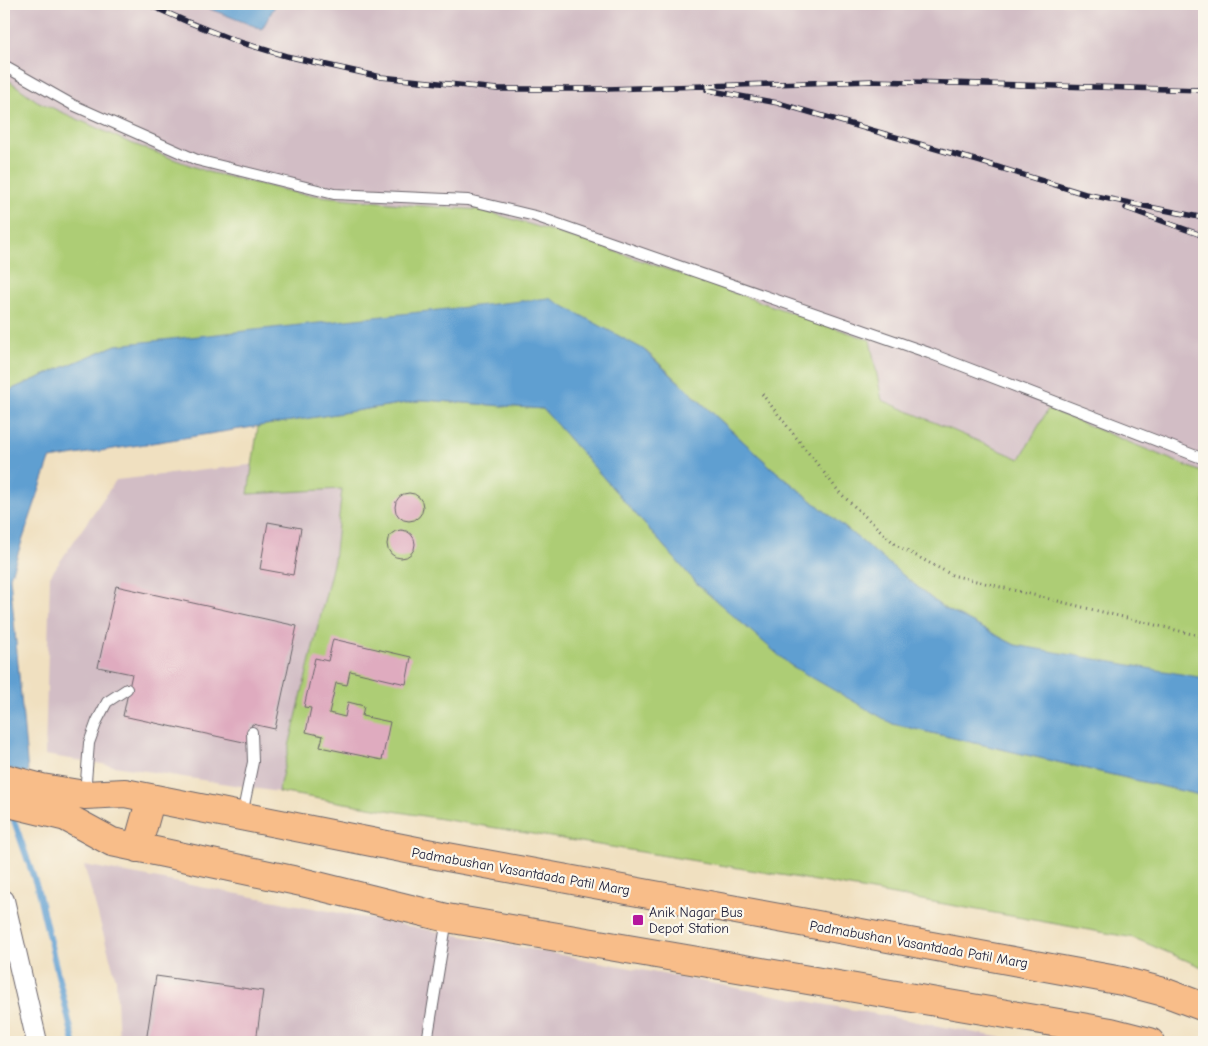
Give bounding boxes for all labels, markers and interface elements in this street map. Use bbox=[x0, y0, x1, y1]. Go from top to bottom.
street label: Padmabushan Vasantdada Patil Marg bbox=[410, 844, 631, 899]
place label: Anik Nagar Bus Depot Station bbox=[649, 904, 743, 937]
marker: Anik Nagar Bus Depot Station bbox=[631, 913, 645, 927]
street label: Padmabushan Vasantdada Patil Marg bbox=[808, 917, 1029, 972]

